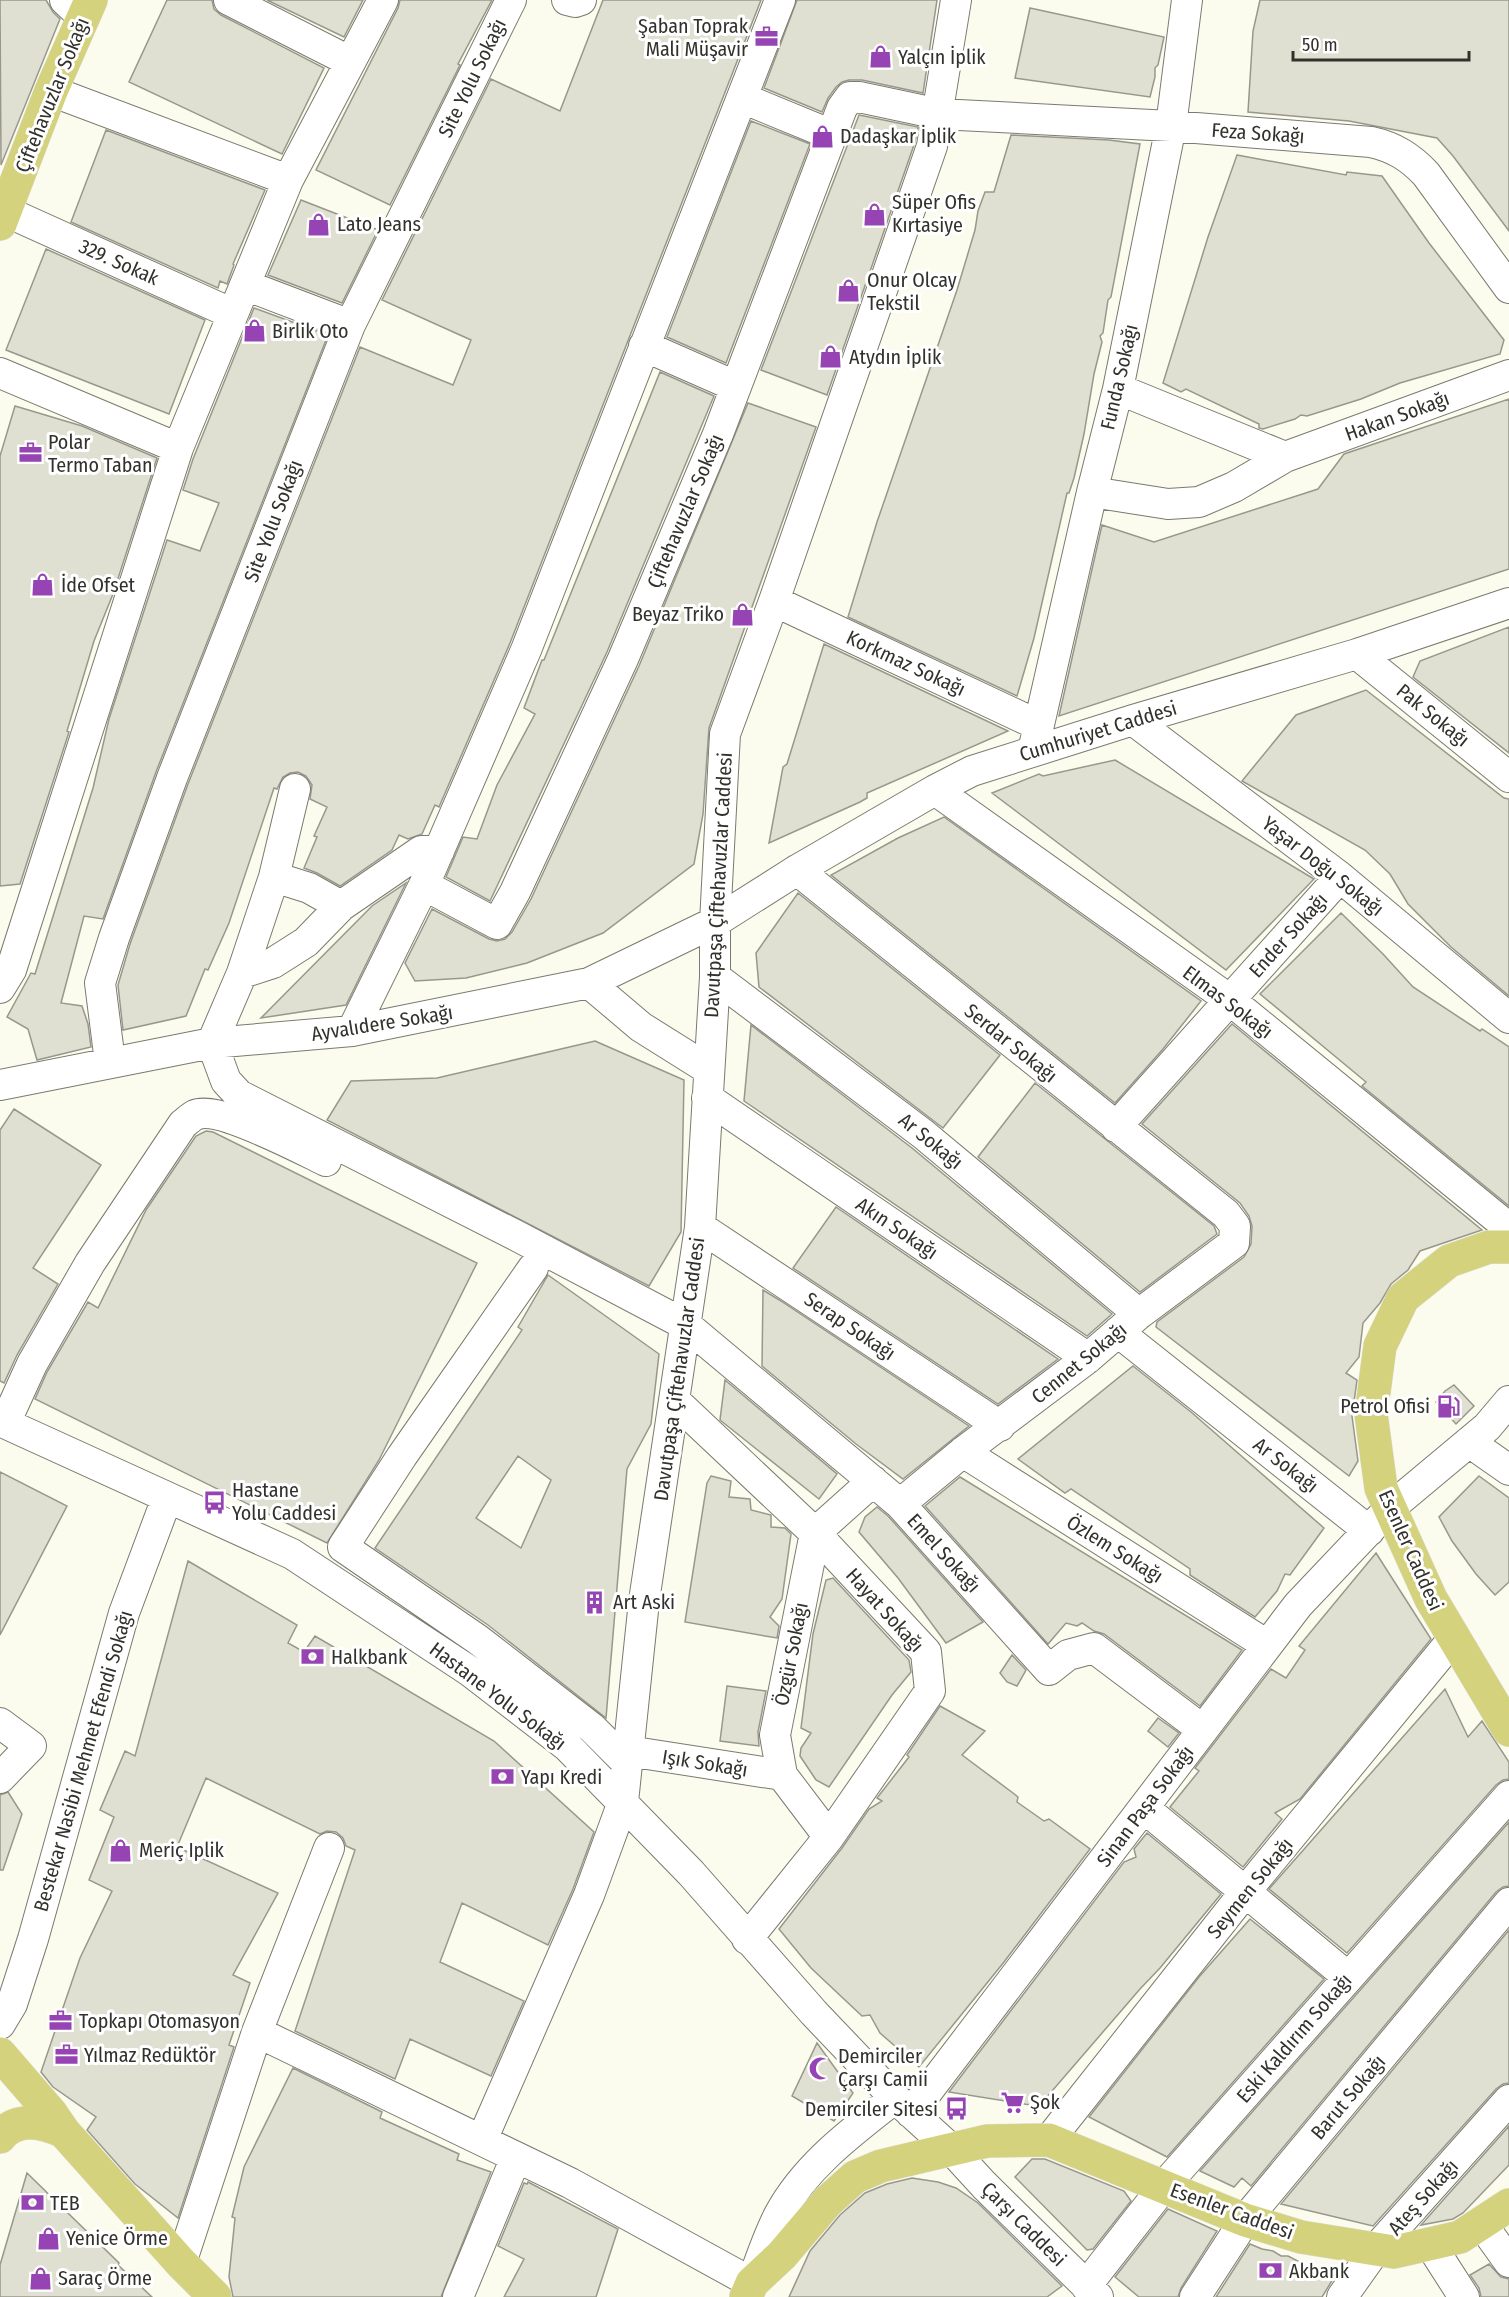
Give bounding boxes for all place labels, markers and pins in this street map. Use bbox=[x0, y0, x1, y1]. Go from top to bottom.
place label: Şaban Toprak Mali Müşavir bbox=[638, 14, 749, 62]
office icon: Şaban Toprak Mali Müşavir bbox=[753, 24, 779, 50]
shop icon: Yalçın İplik bbox=[867, 44, 893, 70]
place label: Yalçın İplik bbox=[898, 45, 986, 69]
shop icon: Dadaşkar İplik bbox=[809, 123, 835, 149]
place label: Dadaşkar İplik bbox=[840, 124, 957, 149]
place label: Süper Ofis Kırtasiye bbox=[892, 190, 976, 237]
shop icon: Süper Ofis Kırtasiye bbox=[861, 201, 887, 227]
shop icon: Lato Jeans bbox=[306, 211, 332, 237]
place label: Lato Jeans bbox=[337, 212, 421, 236]
place label: Onur Olcay Tekstil bbox=[867, 268, 957, 315]
shop icon: Onur Olcay Tekstil bbox=[836, 278, 862, 304]
shop icon: Birlik Oto bbox=[241, 318, 267, 344]
place label: Birlik Oto bbox=[272, 319, 349, 343]
shop icon: Atydın İplik bbox=[818, 344, 844, 370]
place label: Atydın İplik bbox=[849, 345, 942, 369]
place label: Polar Termo Taban bbox=[48, 430, 152, 477]
office icon: Polar Termo Taban bbox=[17, 440, 43, 466]
shop icon: İde Ofset bbox=[30, 572, 56, 598]
place label: İde Ofset bbox=[61, 573, 136, 597]
shop icon: Beyaz Triko bbox=[729, 601, 755, 627]
place label: Beyaz Triko bbox=[632, 602, 724, 626]
fuel station icon: Petrol Ofisi bbox=[1435, 1393, 1461, 1419]
place label: Petrol Ofisi bbox=[1340, 1394, 1430, 1418]
place label: Hastane Yolu Caddesi bbox=[232, 1478, 336, 1525]
bus stop icon: Hastane Yolu Caddesi bbox=[201, 1489, 227, 1515]
building icon: Art Aski bbox=[582, 1589, 608, 1615]
place label: Art Aski bbox=[613, 1590, 675, 1614]
bank icon: Halkbank bbox=[300, 1644, 326, 1670]
place label: Halkbank bbox=[331, 1645, 408, 1669]
bank icon: Yapı Kredi bbox=[490, 1764, 516, 1790]
place label: Yapı Kredi bbox=[521, 1765, 602, 1789]
shop icon: Meriç Iplik bbox=[108, 1837, 134, 1863]
place label: Meriç Iplik bbox=[139, 1838, 225, 1862]
office icon: Topkapı Otomasyon bbox=[48, 2008, 74, 2034]
place label: Topkapı Otomasyon bbox=[79, 2009, 240, 2033]
office icon: Yılmaz Redüktör bbox=[53, 2042, 79, 2068]
place label: Yılmaz Redüktör bbox=[84, 2043, 216, 2067]
place label: Demirciler Çarşı Camii bbox=[838, 2044, 928, 2092]
mosque icon: Demirciler Çarşı Camii bbox=[807, 2055, 833, 2081]
supermarket icon: Şok bbox=[999, 2089, 1025, 2115]
place label: Şok bbox=[1030, 2090, 1060, 2115]
bus stop icon: Demirciler Sitesi bbox=[943, 2096, 969, 2122]
place label: Demirciler Sitesi bbox=[805, 2097, 938, 2121]
bank icon: TEB bbox=[19, 2190, 45, 2216]
place label: TEB bbox=[50, 2191, 80, 2215]
shop icon: Yenice Örme bbox=[35, 2225, 61, 2251]
place label: Yenice Örme bbox=[66, 2226, 168, 2250]
bank icon: Akbank bbox=[1258, 2258, 1284, 2284]
place label: Akbank bbox=[1289, 2259, 1350, 2283]
shop icon: Saraç Örme bbox=[27, 2265, 53, 2291]
place label: Saraç Örme bbox=[58, 2266, 152, 2290]

